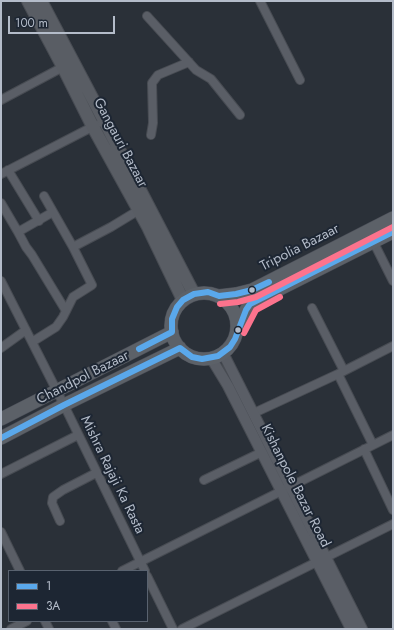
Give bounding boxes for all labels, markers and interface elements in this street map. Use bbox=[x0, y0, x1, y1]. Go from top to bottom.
scale bar bbox=[10, 8, 117, 34]
text: 100 m bbox=[15, 14, 48, 32]
street label: Gangauri Bazaar bbox=[89, 95, 151, 191]
street label: Tripolia Bazaar bbox=[258, 221, 342, 275]
unlabelled marker bbox=[247, 285, 257, 295]
unlabelled marker bbox=[233, 325, 243, 335]
street label: Chandpol Bazaar bbox=[34, 348, 132, 408]
street label: Mishra Rajaji Ka Rasta bbox=[76, 413, 148, 537]
street label: Kishanpole Bazar Road bbox=[257, 422, 333, 550]
legend bbox=[8, 570, 148, 622]
text: 1 bbox=[46, 577, 51, 595]
text: 3A bbox=[46, 597, 60, 615]

